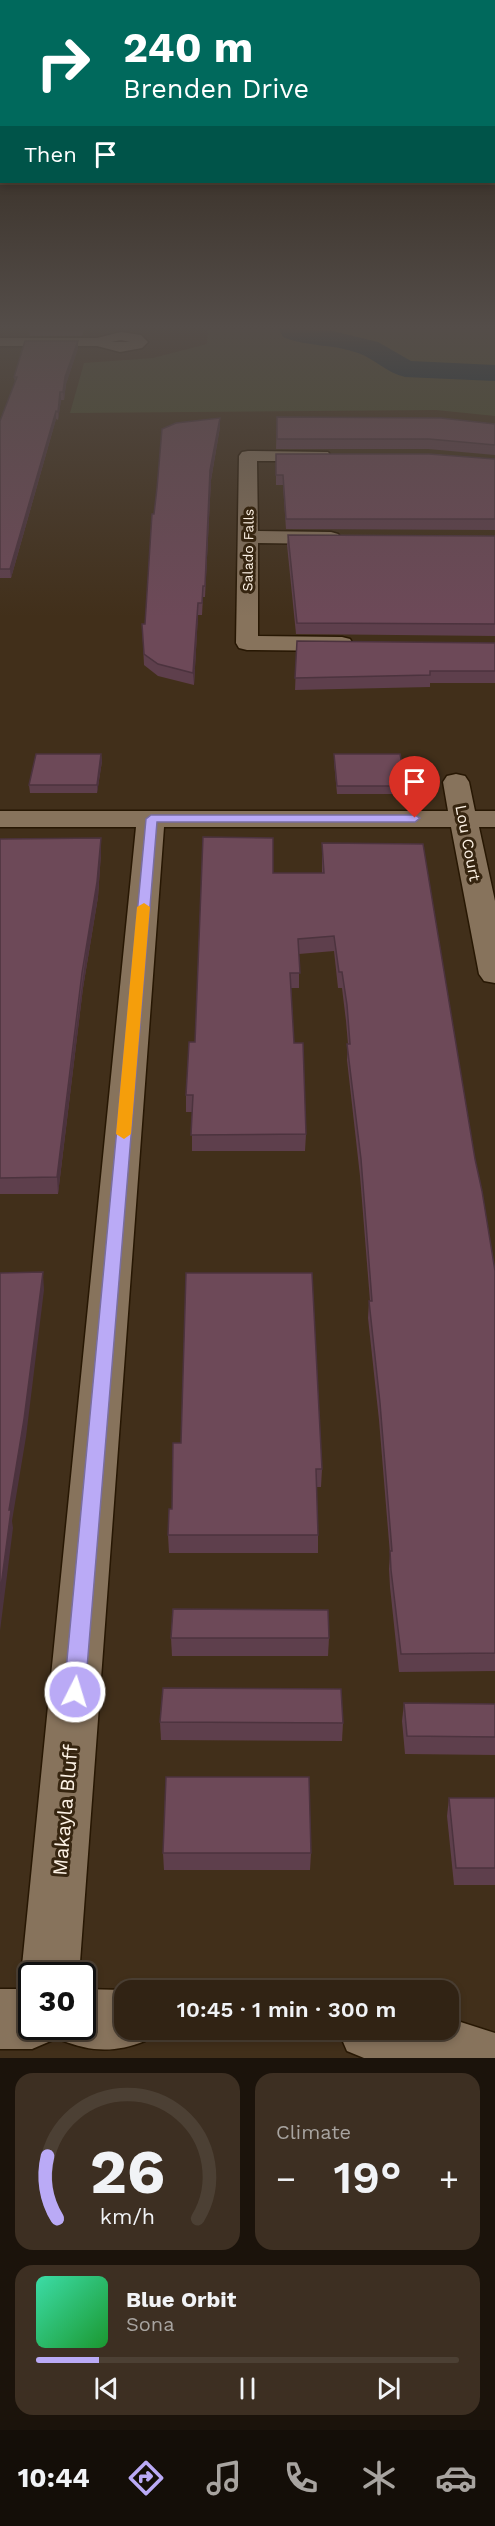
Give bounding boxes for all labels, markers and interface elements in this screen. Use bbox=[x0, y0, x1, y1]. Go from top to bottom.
text: 240 m bbox=[123, 23, 253, 72]
icon: right bbox=[24, 24, 102, 102]
text: Brenden Drive bbox=[123, 73, 309, 105]
icon: arrive bbox=[89, 138, 122, 171]
text: Then bbox=[24, 142, 77, 167]
street label: Salado Falls bbox=[239, 509, 257, 591]
pin bbox=[389, 756, 440, 818]
icon: arrive bbox=[398, 765, 431, 798]
street label: Lou Court bbox=[451, 803, 485, 883]
position arrow bbox=[43, 1660, 107, 1724]
street label: Makayla Bluff bbox=[47, 1743, 83, 1877]
speed limit sign: 30 bbox=[18, 1962, 96, 2040]
text: 10:45 · 1 min · 300 m bbox=[177, 1997, 396, 2022]
text: Climate bbox=[276, 2120, 351, 2144]
text: 26 bbox=[90, 2135, 165, 2208]
text: 19° bbox=[333, 2151, 402, 2204]
text: − bbox=[276, 2159, 296, 2198]
text: + bbox=[439, 2159, 459, 2198]
text: km/h bbox=[100, 2204, 155, 2229]
text: Blue Orbit bbox=[126, 2287, 236, 2312]
text: Sona bbox=[126, 2312, 175, 2336]
icon: previous bbox=[90, 2372, 123, 2405]
icon: pause bbox=[231, 2372, 264, 2405]
icon: next bbox=[372, 2372, 405, 2405]
icon: directions bbox=[125, 2457, 167, 2499]
icon: music bbox=[203, 2457, 245, 2499]
icon: phone bbox=[280, 2457, 322, 2499]
icon: climate bbox=[358, 2457, 400, 2499]
icon: car bbox=[435, 2457, 477, 2499]
text: 10:44 bbox=[18, 2462, 90, 2494]

